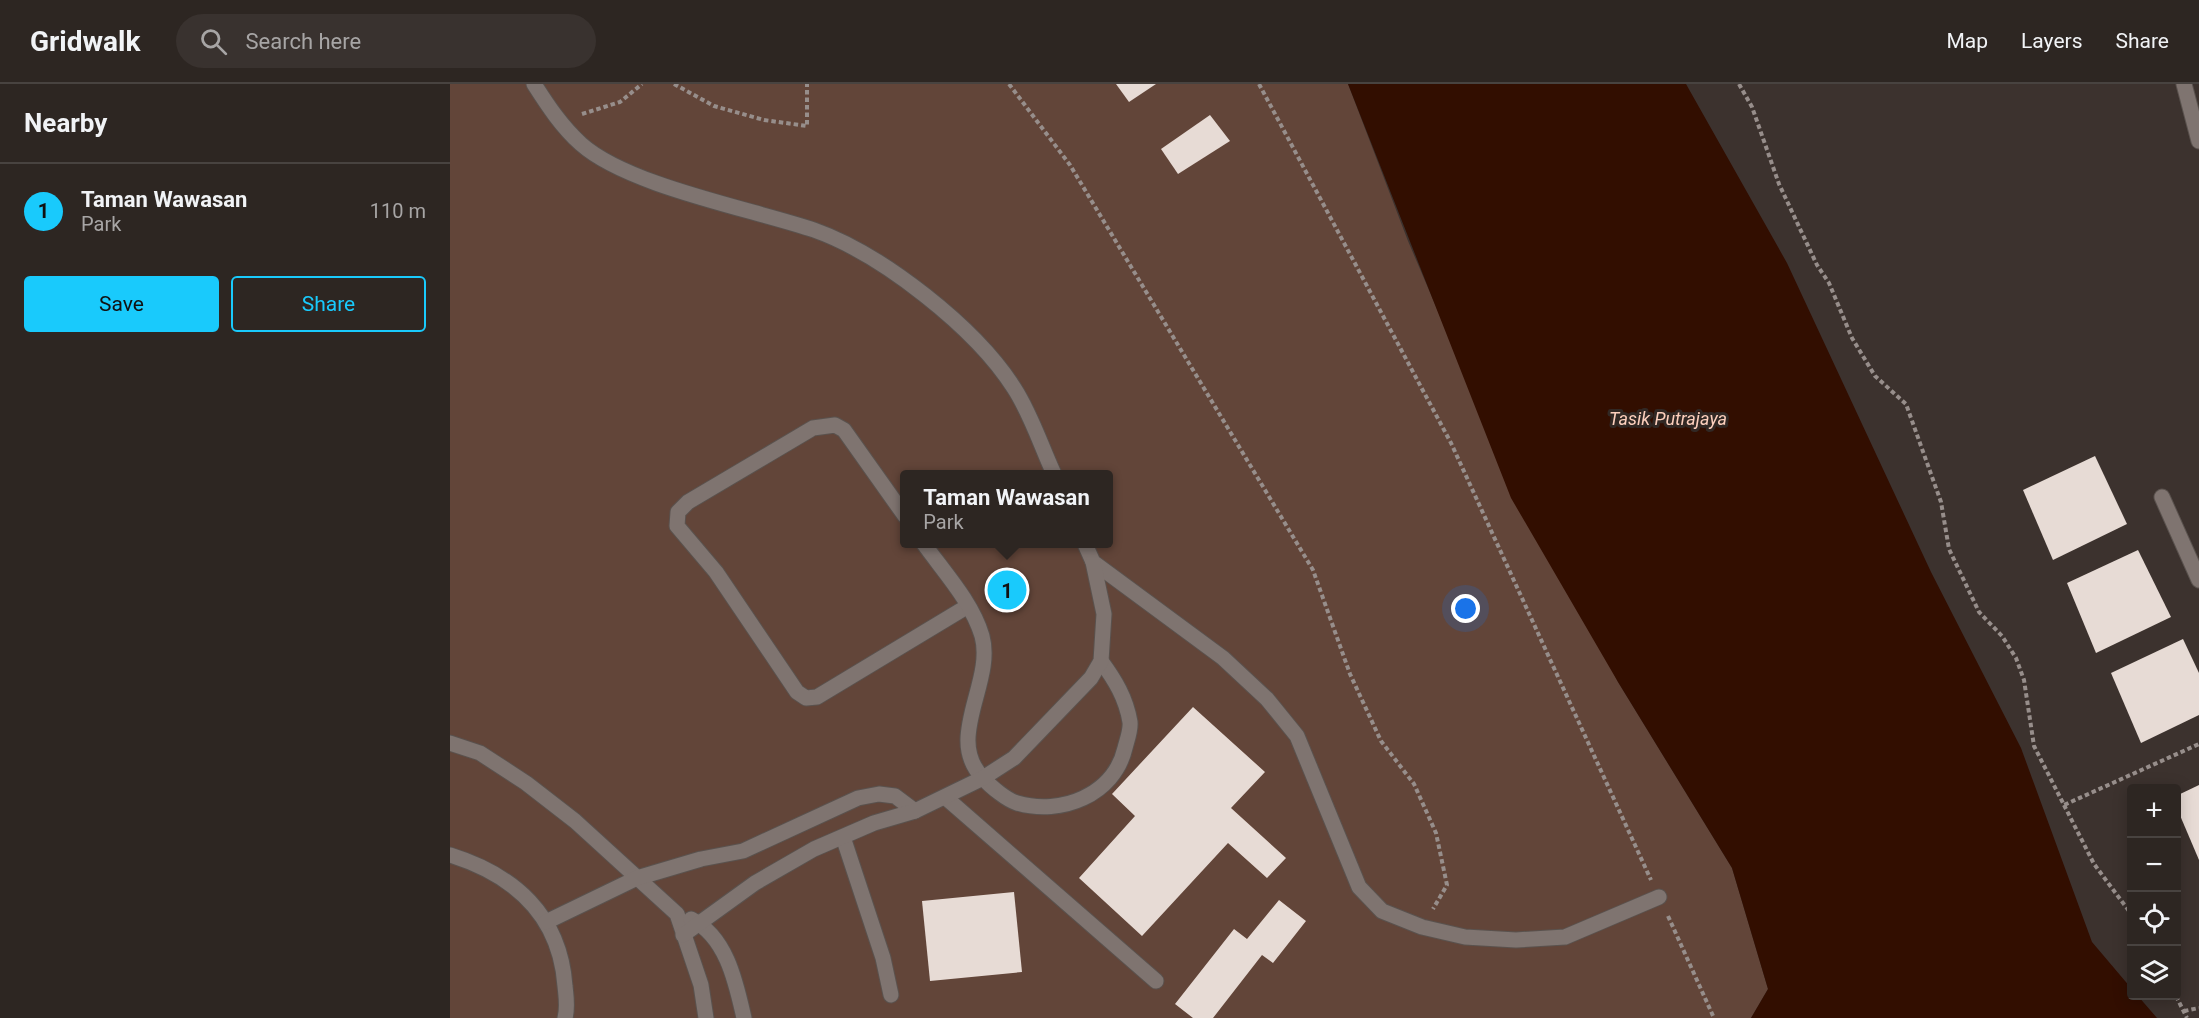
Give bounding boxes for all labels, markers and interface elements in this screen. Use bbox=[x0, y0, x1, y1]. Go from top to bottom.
search box bbox=[176, 14, 596, 68]
text: Gridwalk bbox=[30, 25, 140, 58]
icon: search bbox=[197, 25, 230, 58]
text: Search here bbox=[245, 29, 361, 54]
text: Map bbox=[1946, 29, 1988, 53]
text: Layers bbox=[2021, 29, 2082, 53]
text: Share bbox=[2115, 29, 2169, 53]
text: Nearby bbox=[24, 108, 107, 138]
text: Taman Wawasan bbox=[81, 187, 247, 212]
text: 1 bbox=[38, 199, 49, 223]
text: 110 m bbox=[370, 199, 426, 223]
text: Park bbox=[81, 212, 121, 236]
button: Save bbox=[24, 276, 219, 332]
button: Share bbox=[231, 276, 426, 332]
water label: Tasik Putrajaya bbox=[1609, 408, 1727, 429]
popup bbox=[900, 470, 1113, 548]
text: Taman Wawasan bbox=[923, 485, 1090, 510]
text: Park bbox=[923, 510, 964, 534]
pin: 1 bbox=[988, 568, 1026, 612]
your location bbox=[1451, 594, 1480, 623]
map controls bbox=[2127, 784, 2181, 1000]
button: + bbox=[2127, 784, 2181, 838]
button: − bbox=[2127, 838, 2181, 892]
button: locate bbox=[2127, 892, 2181, 946]
button: layers bbox=[2127, 946, 2181, 1000]

